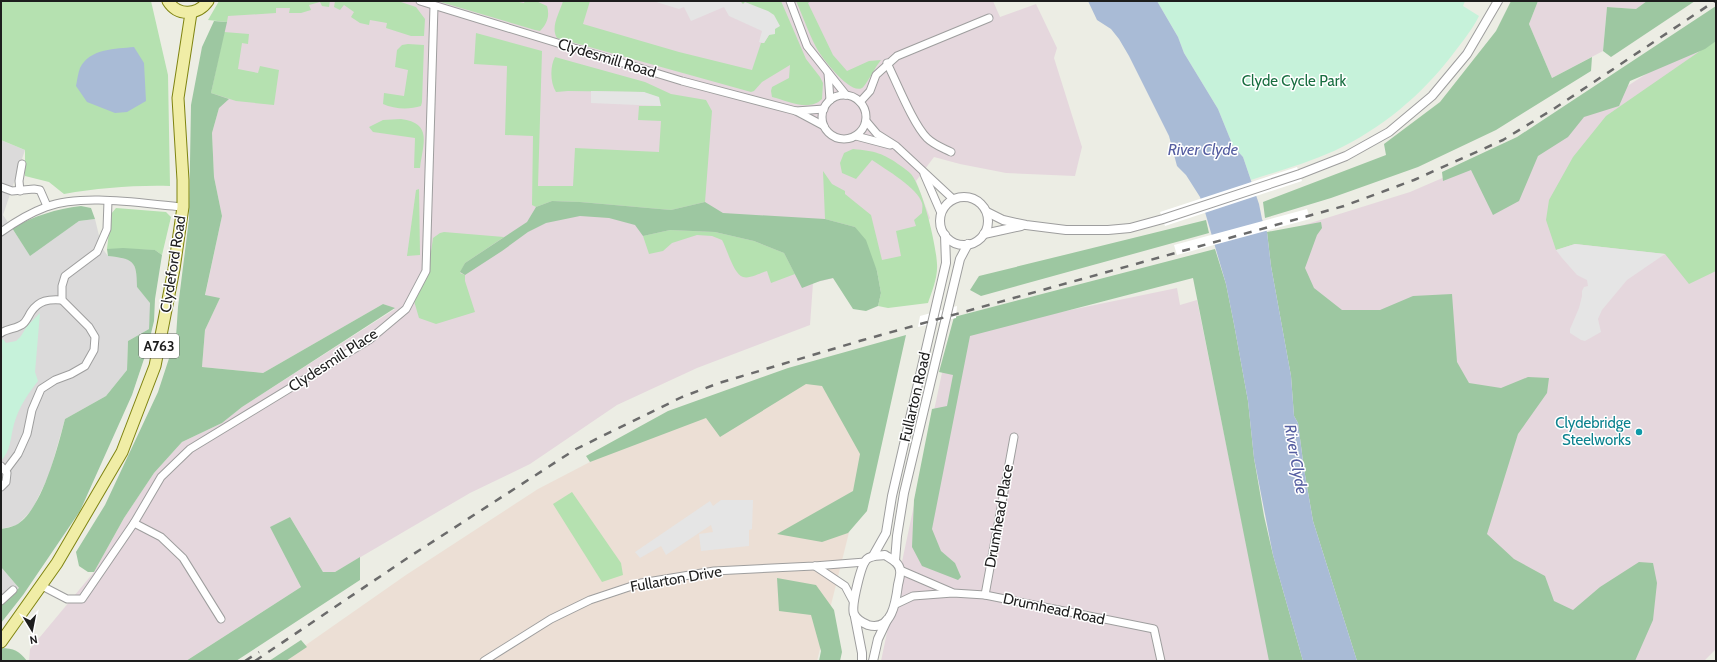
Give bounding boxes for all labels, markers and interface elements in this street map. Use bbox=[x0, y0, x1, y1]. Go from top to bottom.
street label: Clydesmill Road bbox=[556, 35, 658, 81]
park label: Clyde Cycle Park bbox=[1242, 72, 1346, 90]
water label: River Clyde bbox=[1168, 140, 1238, 159]
street label: Clydeford Road bbox=[156, 214, 190, 314]
street label: Clydesmill Place bbox=[285, 324, 381, 396]
road number: A763 bbox=[139, 334, 179, 358]
street label: Fullarton Road bbox=[896, 350, 934, 444]
place label: Clydebridge Steelworks bbox=[1555, 414, 1631, 449]
water label: River Clyde bbox=[1281, 423, 1311, 495]
marker: Clydebridge Steelworks bbox=[1634, 427, 1644, 437]
street label: Drumhead Place bbox=[981, 462, 1017, 569]
street label: Fullarton Drive bbox=[629, 562, 724, 596]
street label: Drumhead Road bbox=[1001, 589, 1107, 629]
north arrow bbox=[12, 610, 52, 650]
text: N bbox=[29, 632, 39, 647]

